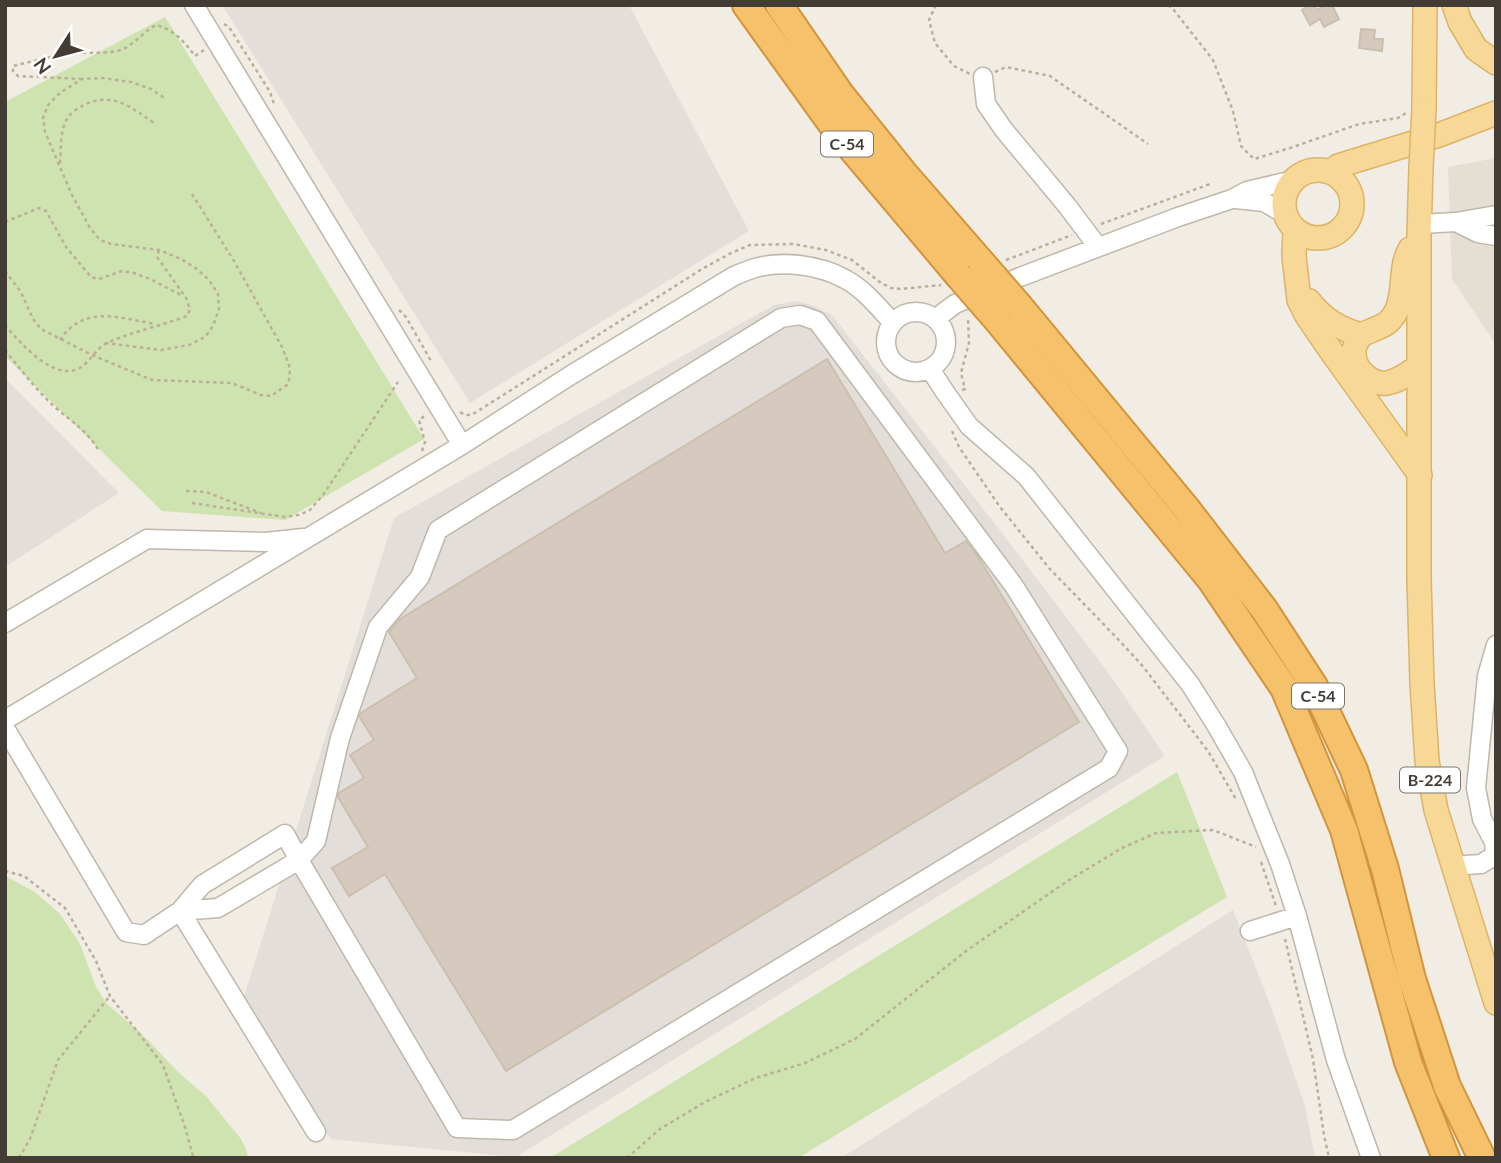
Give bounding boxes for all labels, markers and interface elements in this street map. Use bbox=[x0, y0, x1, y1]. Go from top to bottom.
north arrow bbox=[21, 21, 91, 91]
text: N bbox=[28, 54, 55, 79]
road number: C-54 bbox=[821, 132, 873, 156]
road number: C-54 bbox=[1292, 684, 1344, 708]
road number: B-224 bbox=[1400, 768, 1460, 792]

